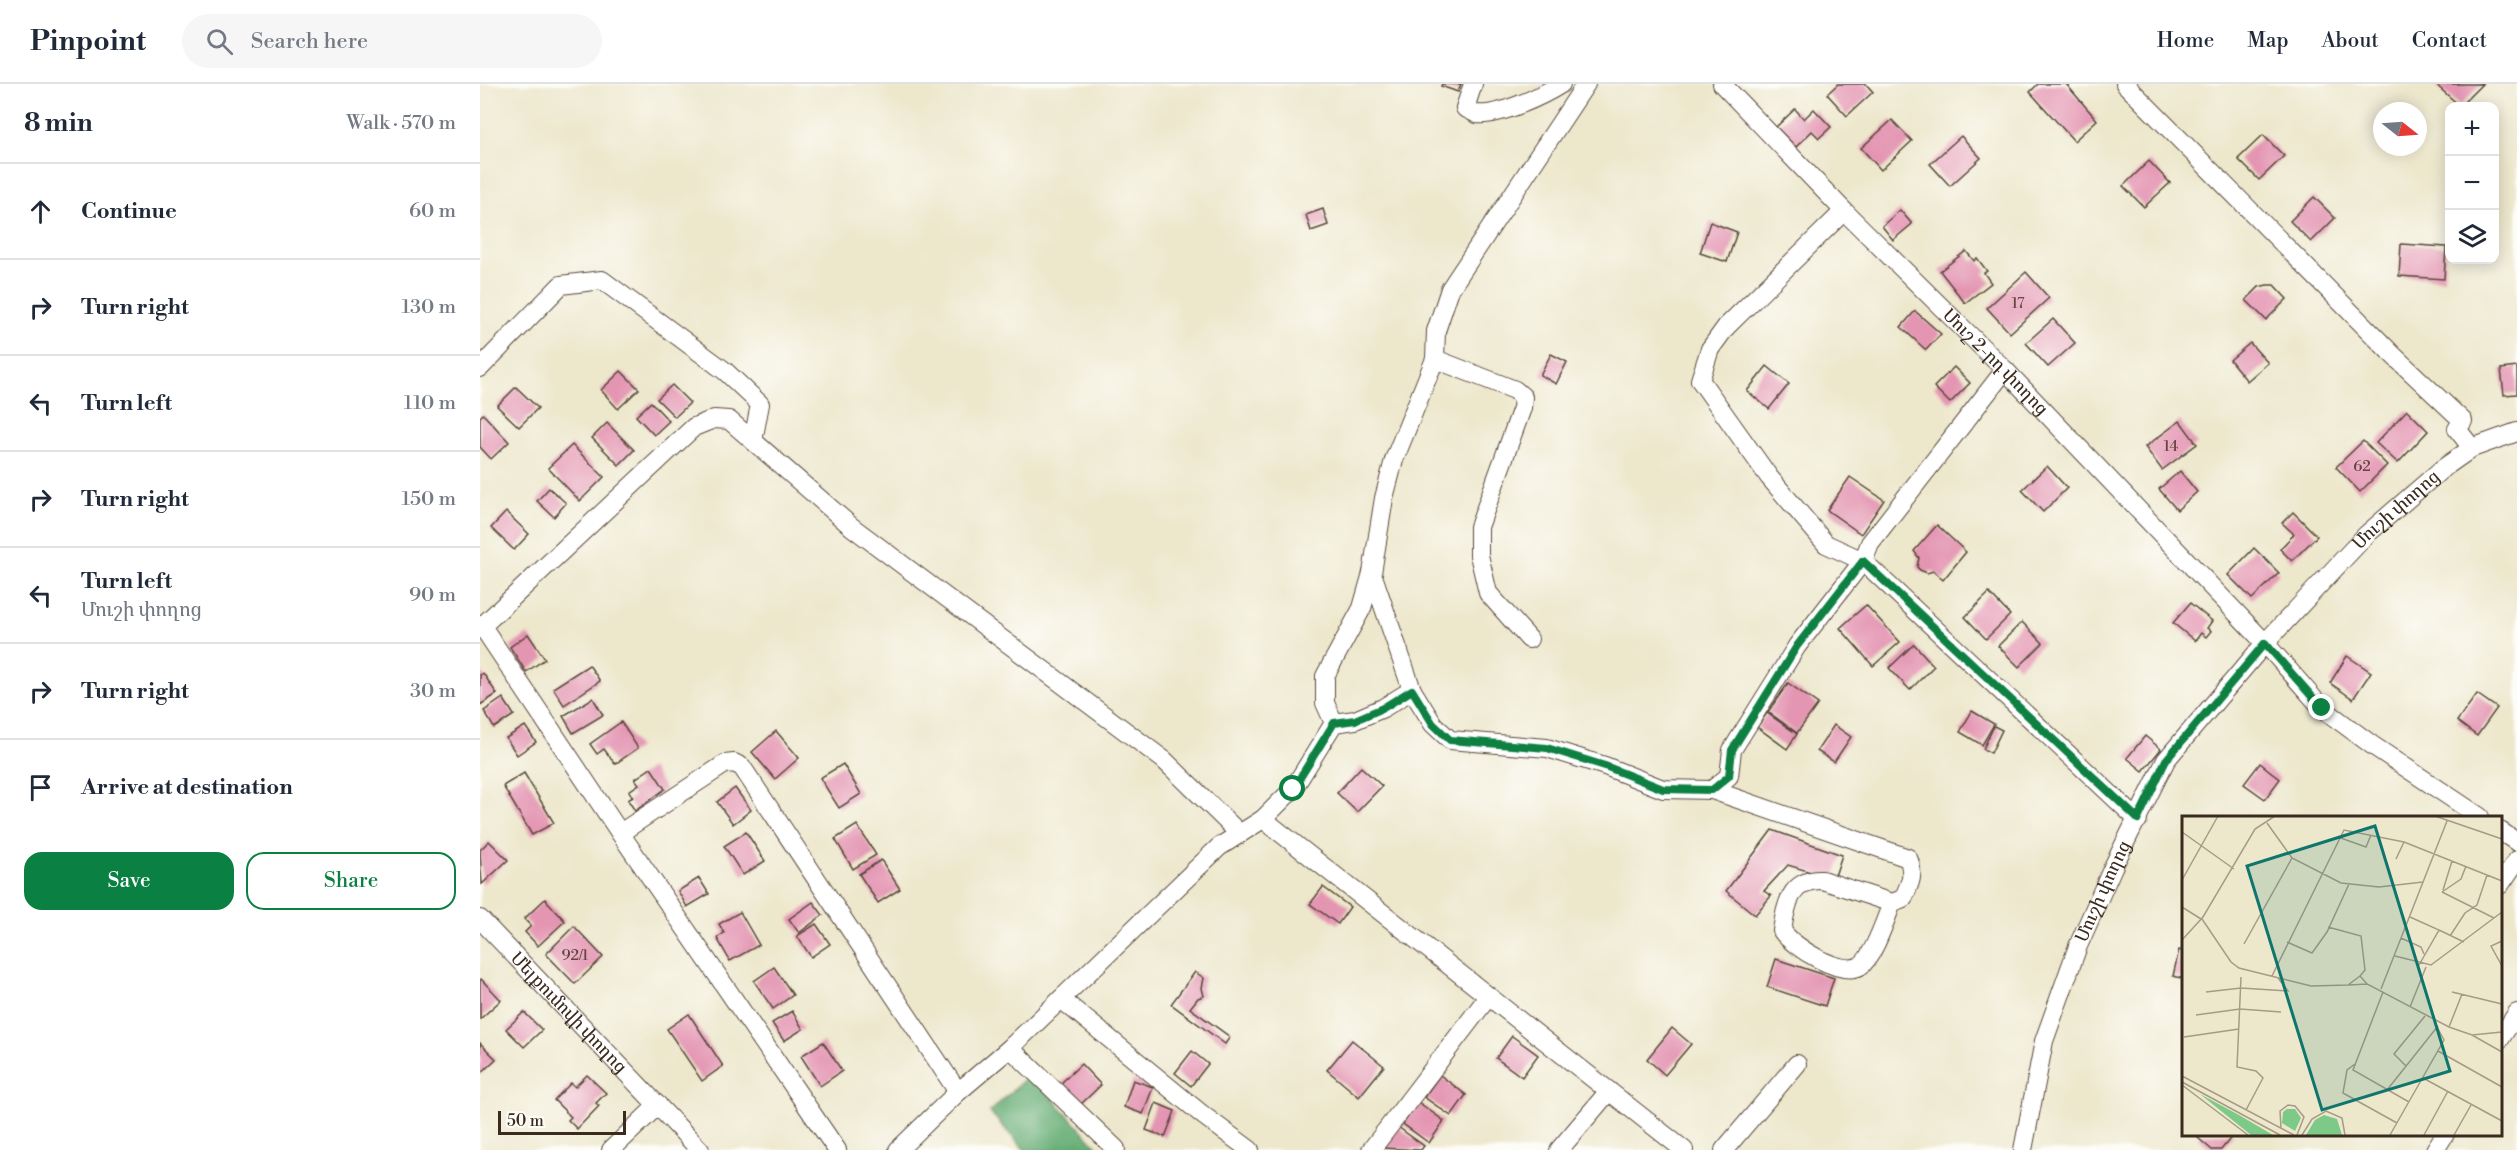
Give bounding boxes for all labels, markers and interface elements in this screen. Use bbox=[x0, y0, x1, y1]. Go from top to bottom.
search box bbox=[182, 14, 602, 68]
text: Pinpoint bbox=[30, 24, 146, 59]
icon: search bbox=[203, 25, 236, 58]
text: Search here bbox=[251, 28, 368, 55]
text: Home bbox=[2157, 28, 2214, 54]
text: Map bbox=[2247, 28, 2289, 54]
text: About bbox=[2322, 28, 2379, 54]
text: Contact bbox=[2412, 28, 2487, 54]
north arrow bbox=[2373, 102, 2427, 156]
map controls bbox=[2445, 102, 2499, 264]
button: + bbox=[2445, 102, 2499, 156]
text: 8 min bbox=[24, 107, 93, 139]
text: Walk · 570 m bbox=[346, 111, 456, 136]
button: − bbox=[2445, 156, 2499, 210]
icon: ahead bbox=[24, 195, 57, 228]
text: Continue bbox=[81, 198, 177, 225]
text: 60 m bbox=[409, 199, 456, 224]
button: layers bbox=[2445, 210, 2499, 264]
icon: right bbox=[24, 291, 57, 324]
text: Turn right bbox=[81, 294, 189, 321]
house number: 17 bbox=[2011, 294, 2025, 313]
text: 130 m bbox=[401, 295, 456, 320]
street label: Մուշ 2-րդ փողոց bbox=[1938, 304, 2053, 420]
icon: left bbox=[24, 387, 57, 420]
text: Turn left bbox=[81, 390, 172, 417]
text: 110 m bbox=[404, 391, 456, 416]
house number: 14 bbox=[2164, 437, 2178, 456]
house number: 62 bbox=[2353, 457, 2371, 476]
street label: Մուշի փողոց bbox=[2347, 465, 2444, 554]
icon: right bbox=[24, 483, 57, 516]
text: Turn right bbox=[81, 486, 189, 513]
text: 150 m bbox=[401, 487, 456, 512]
text: Turn left bbox=[81, 568, 172, 595]
icon: left bbox=[24, 579, 57, 612]
text: 90 m bbox=[409, 583, 456, 608]
text: Մուշի փողոց bbox=[81, 598, 202, 623]
icon: right bbox=[24, 675, 57, 708]
text: Turn right bbox=[81, 678, 189, 705]
text: 30 m bbox=[410, 679, 456, 704]
route end bbox=[2308, 694, 2334, 720]
icon: arrive bbox=[24, 771, 57, 804]
text: Arrive at destination bbox=[81, 774, 293, 801]
route start bbox=[1279, 775, 1305, 801]
inset map bbox=[2182, 816, 2502, 1135]
street label: Մուշի փողոց bbox=[2070, 837, 2136, 945]
button: Save bbox=[24, 852, 234, 910]
button: Share bbox=[246, 852, 456, 910]
house number: 92/1 bbox=[562, 946, 589, 965]
street label: Մելքումովի փողոց bbox=[506, 947, 632, 1078]
scale bar bbox=[498, 1108, 626, 1136]
text: 50 m bbox=[507, 1111, 544, 1131]

